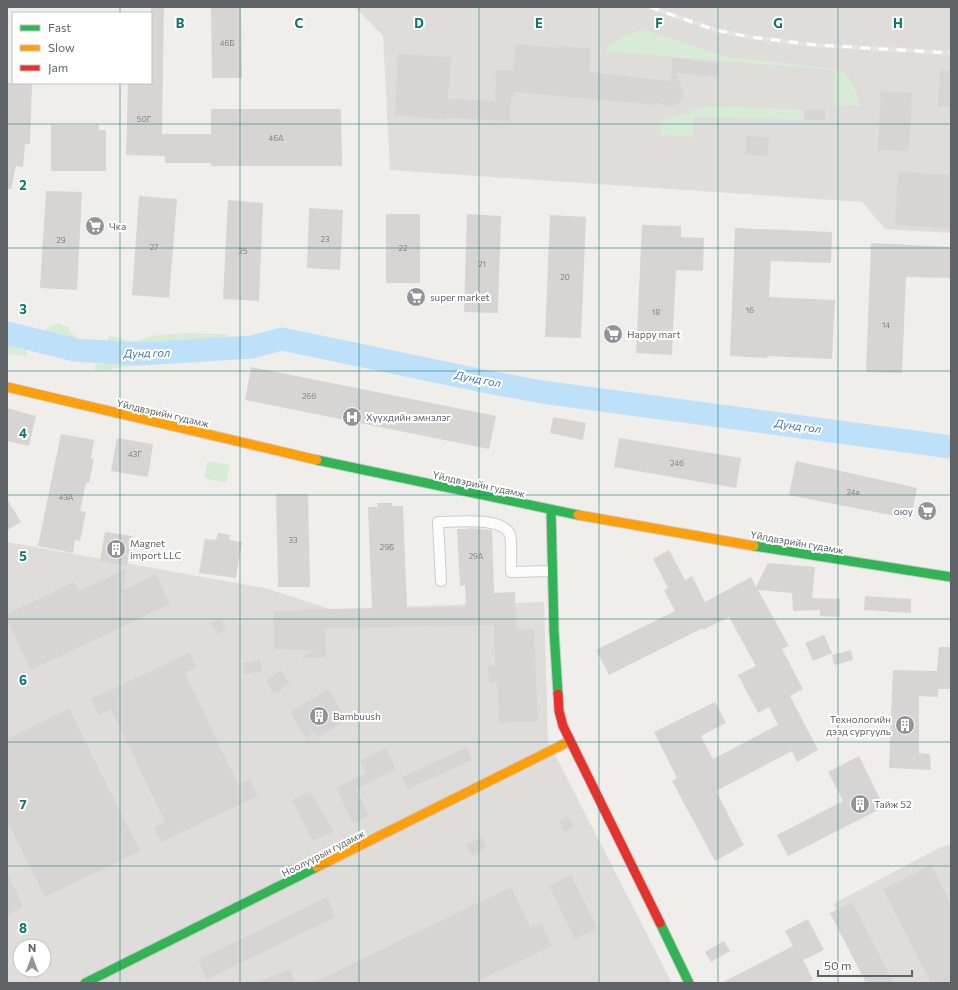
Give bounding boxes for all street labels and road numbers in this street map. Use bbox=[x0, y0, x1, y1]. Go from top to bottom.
street label: Yйлдвэрийн гудамж bbox=[116, 397, 210, 429]
street label: Yйлдвэрийн гудамж bbox=[432, 468, 527, 500]
street label: Yйлдвэрийн гудамж bbox=[749, 528, 845, 556]
street label: Ноолуурын гудамж bbox=[279, 827, 367, 879]

